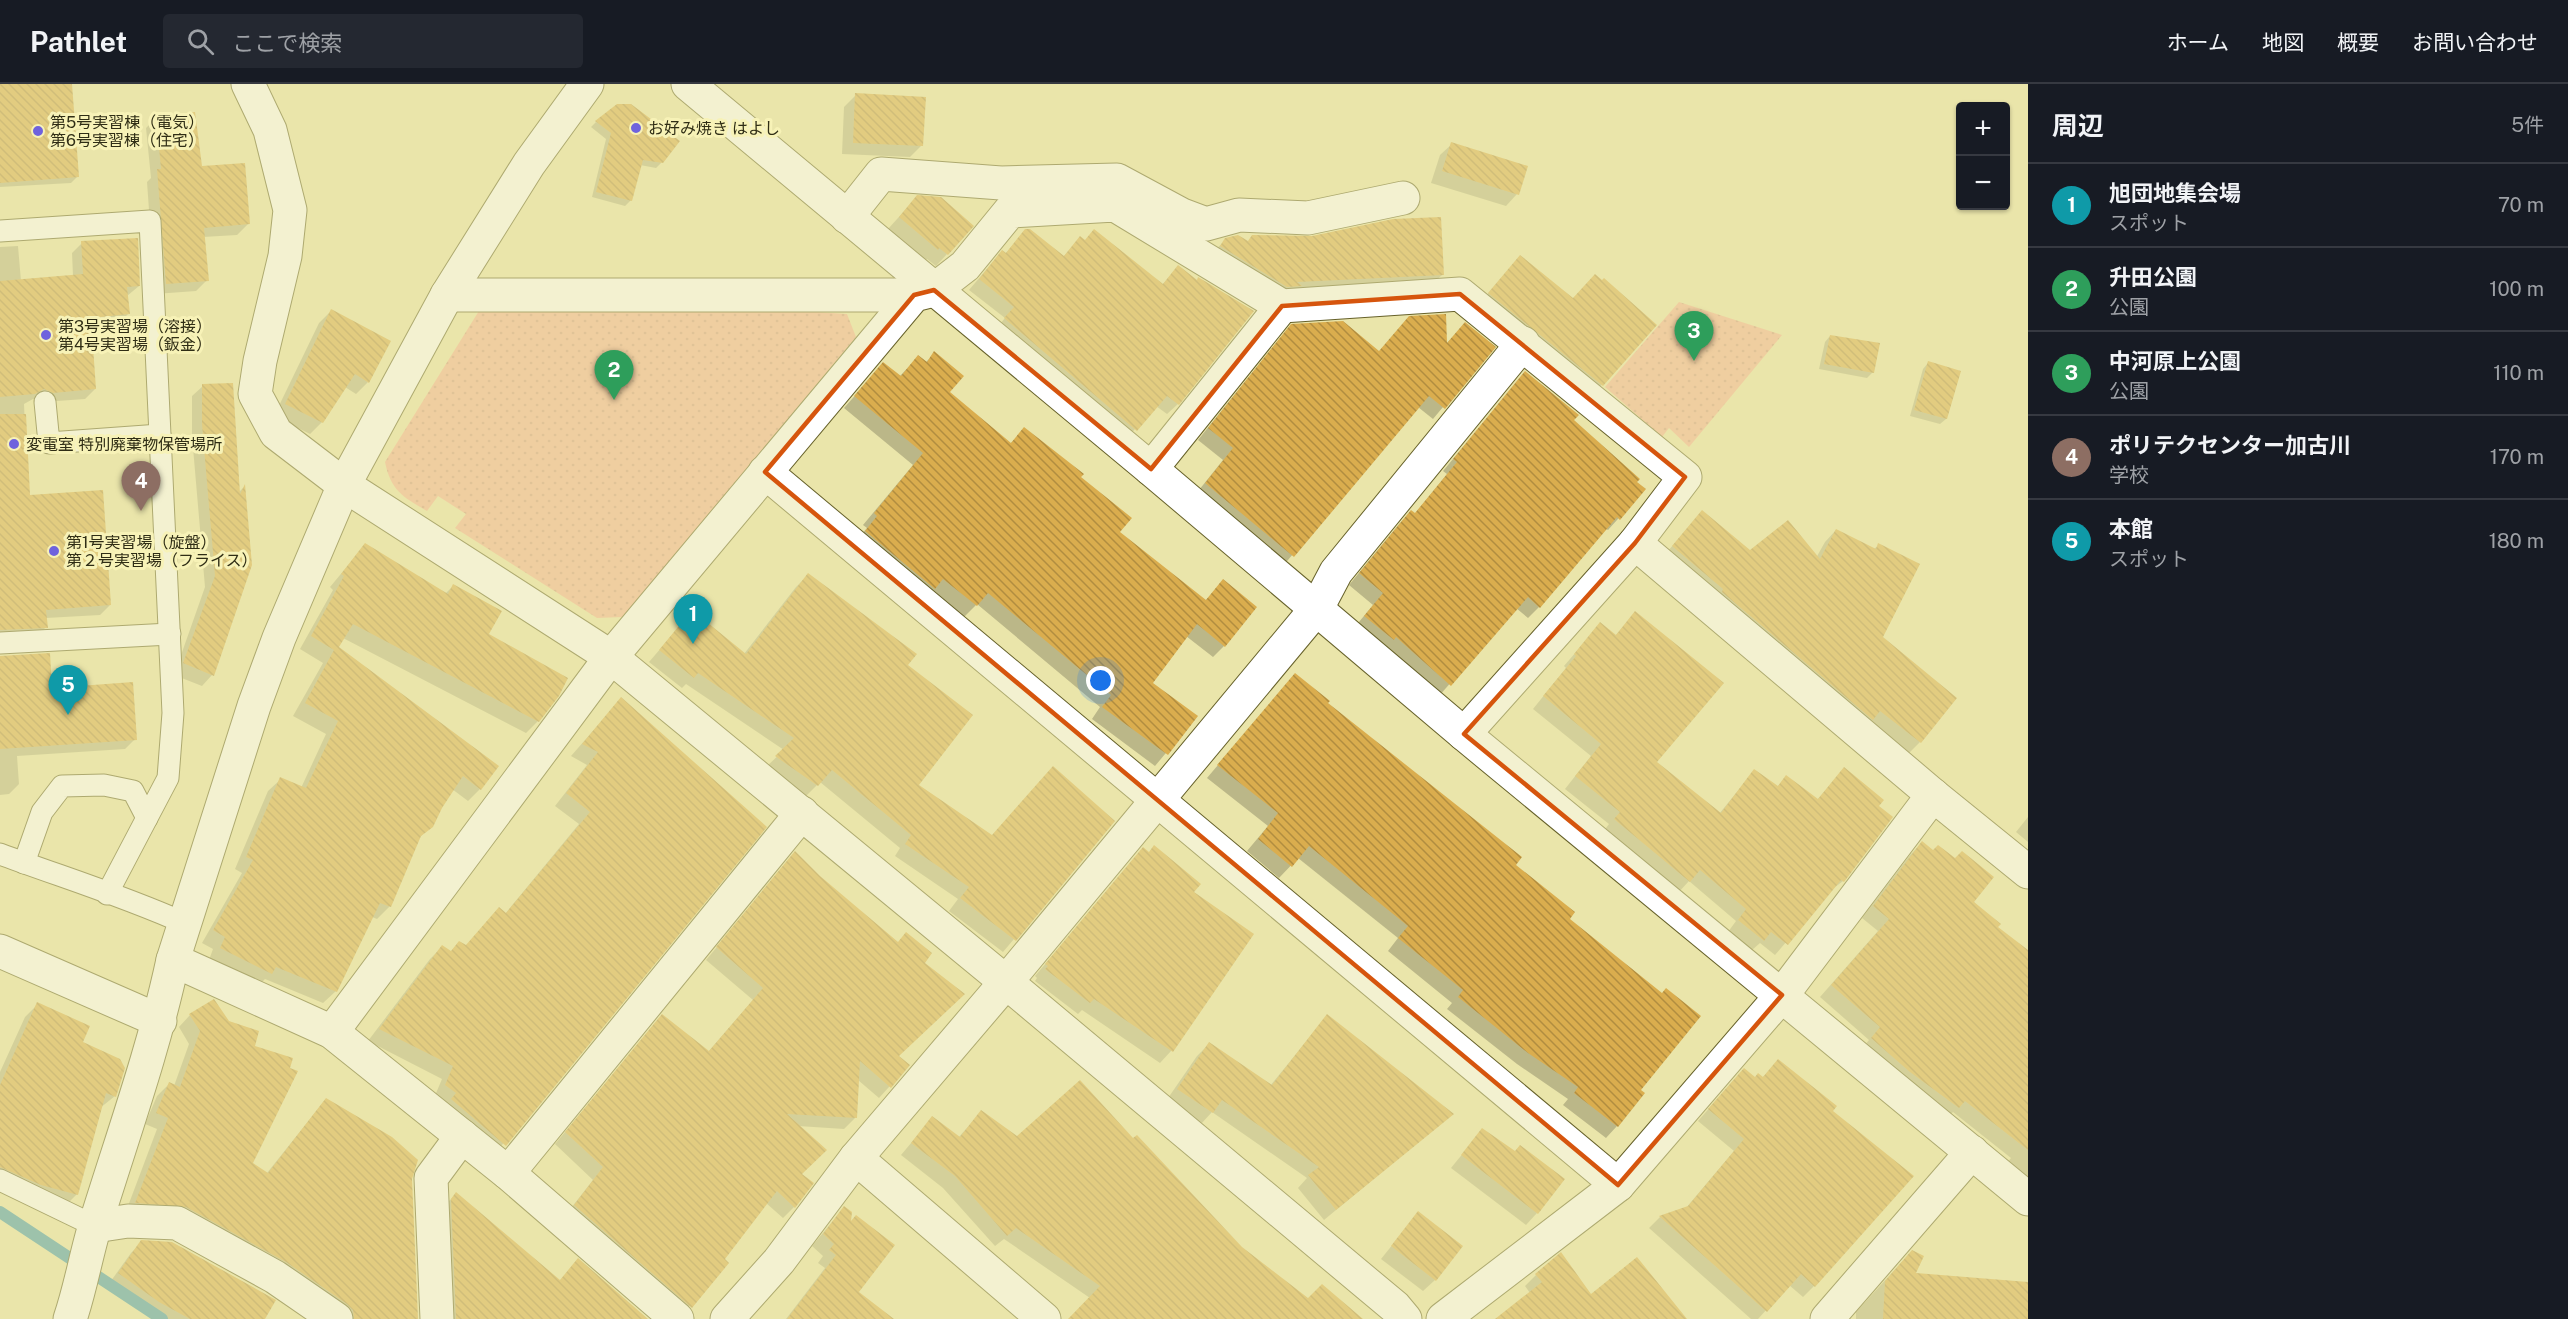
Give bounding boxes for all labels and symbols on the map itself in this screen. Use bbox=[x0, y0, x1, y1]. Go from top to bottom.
place label: 第5号実習棟（電気） 第6号実習棟（住宅） bbox=[50, 113, 204, 150]
place label: お好み焼き はよし bbox=[648, 119, 780, 138]
marker: お好み焼き はよし bbox=[629, 121, 643, 135]
marker: 第5号実習棟（電気） 第6号実習棟（住宅） bbox=[31, 124, 45, 138]
pin: 3 bbox=[1674, 312, 1714, 361]
place label: 第3号実習場（溶接） 第4号実習場（鈑金） bbox=[58, 317, 212, 354]
marker: 第3号実習場（溶接） 第4号実習場（鈑金） bbox=[39, 328, 53, 342]
pin: 2 bbox=[594, 350, 634, 400]
place label: 変電室 特別廃棄物保管場所 bbox=[26, 435, 222, 454]
marker: 変電室 特別廃棄物保管場所 bbox=[7, 437, 21, 451]
pin: 4 bbox=[122, 462, 160, 511]
place label: 第1号実習場（旋盤） 第２号実習場（フライス） bbox=[66, 533, 258, 570]
marker: 第1号実習場（旋盤） 第２号実習場（フライス） bbox=[47, 544, 61, 558]
pin: 1 bbox=[674, 594, 712, 644]
pin: 5 bbox=[48, 666, 88, 715]
your location bbox=[1086, 666, 1115, 695]

